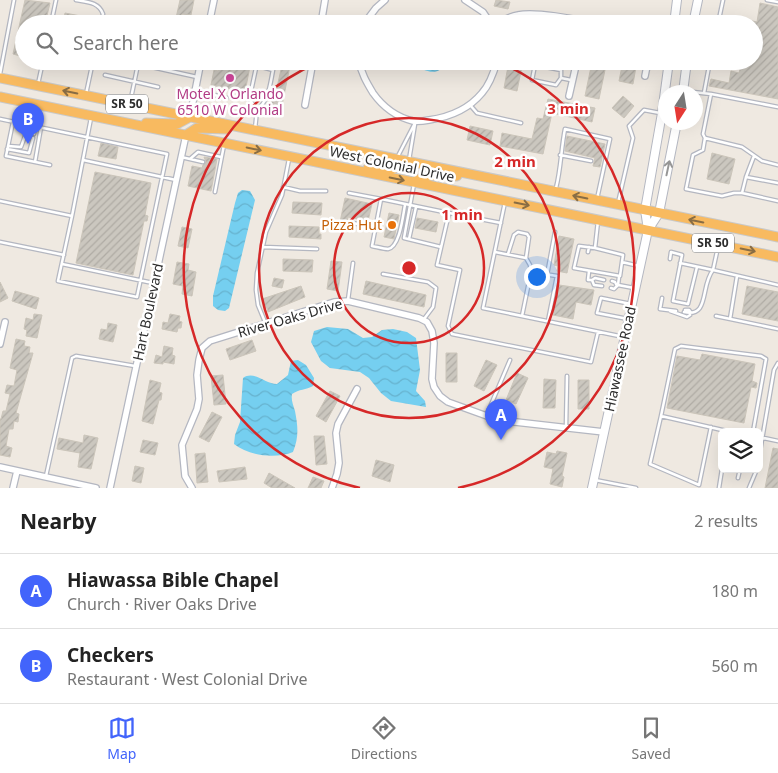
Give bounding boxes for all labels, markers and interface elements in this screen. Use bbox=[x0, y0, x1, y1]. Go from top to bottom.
search box bbox=[15, 15, 763, 70]
icon: search bbox=[33, 29, 61, 57]
text: Search here bbox=[73, 30, 179, 56]
marker: Motel X Orlando 6510 W Colonial bbox=[224, 72, 236, 84]
place label: Motel X Orlando 6510 W Colonial bbox=[176, 84, 284, 119]
north arrow bbox=[658, 85, 703, 130]
one-way arrow bbox=[62, 87, 78, 96]
road number: SR 50 bbox=[106, 95, 148, 114]
text: 3 min bbox=[547, 98, 589, 118]
pin: B bbox=[12, 103, 44, 144]
street label: West Colonial Drive bbox=[328, 141, 456, 186]
one-way arrow bbox=[246, 145, 262, 155]
text: 2 min bbox=[494, 151, 536, 171]
one-way arrow bbox=[664, 160, 673, 176]
one-way arrow bbox=[388, 175, 404, 184]
one-way arrow bbox=[572, 192, 588, 201]
one-way arrow bbox=[514, 200, 530, 210]
text: 1 min bbox=[441, 204, 483, 224]
place label: Pizza Hut bbox=[321, 215, 382, 234]
one-way arrow bbox=[688, 215, 704, 225]
marker: Pizza Hut bbox=[386, 219, 398, 231]
road number: SR 50 bbox=[692, 234, 734, 252]
one-way arrow bbox=[739, 246, 755, 256]
centre of rings bbox=[400, 259, 418, 277]
street label: Hart Boulevard bbox=[128, 261, 167, 362]
your location bbox=[524, 264, 550, 290]
street label: River Oaks Drive bbox=[235, 293, 344, 342]
street label: Hiawassee Road bbox=[599, 304, 640, 413]
pin: A bbox=[485, 399, 517, 440]
map controls bbox=[718, 428, 763, 473]
button: layers bbox=[718, 428, 763, 473]
text: Nearby bbox=[20, 507, 96, 535]
text: 2 results bbox=[694, 510, 758, 532]
text: Hiawassa Bible Chapel bbox=[67, 567, 279, 593]
text: A bbox=[30, 580, 42, 602]
text: 180 m bbox=[711, 580, 758, 602]
text: Church · River Oaks Drive bbox=[67, 593, 257, 615]
text: Checkers bbox=[67, 642, 154, 668]
text: B bbox=[31, 655, 41, 677]
text: 560 m bbox=[711, 655, 758, 677]
text: Restaurant · West Colonial Drive bbox=[67, 668, 307, 690]
tab: Map bbox=[107, 714, 136, 763]
tab: Directions bbox=[351, 714, 417, 763]
tab: Saved bbox=[632, 714, 671, 763]

